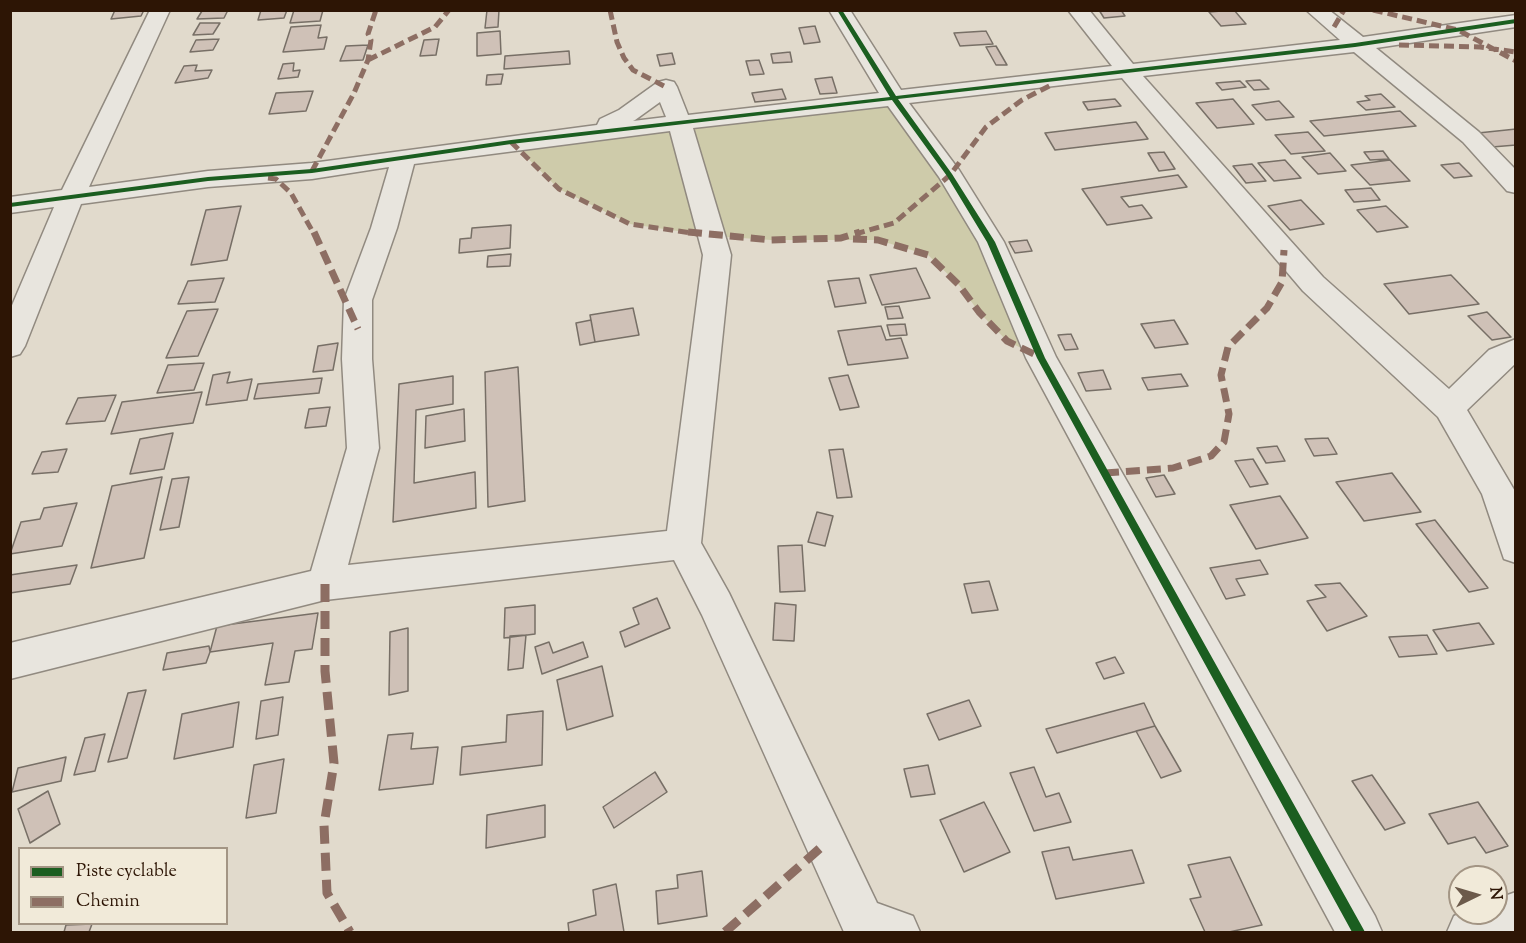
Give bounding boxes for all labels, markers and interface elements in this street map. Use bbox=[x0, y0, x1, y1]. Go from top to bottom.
legend bbox=[18, 847, 228, 925]
text: Piste cyclable bbox=[76, 859, 177, 885]
north arrow bbox=[1448, 865, 1508, 925]
text: N bbox=[1482, 886, 1506, 901]
text: Chemin bbox=[76, 889, 140, 915]

